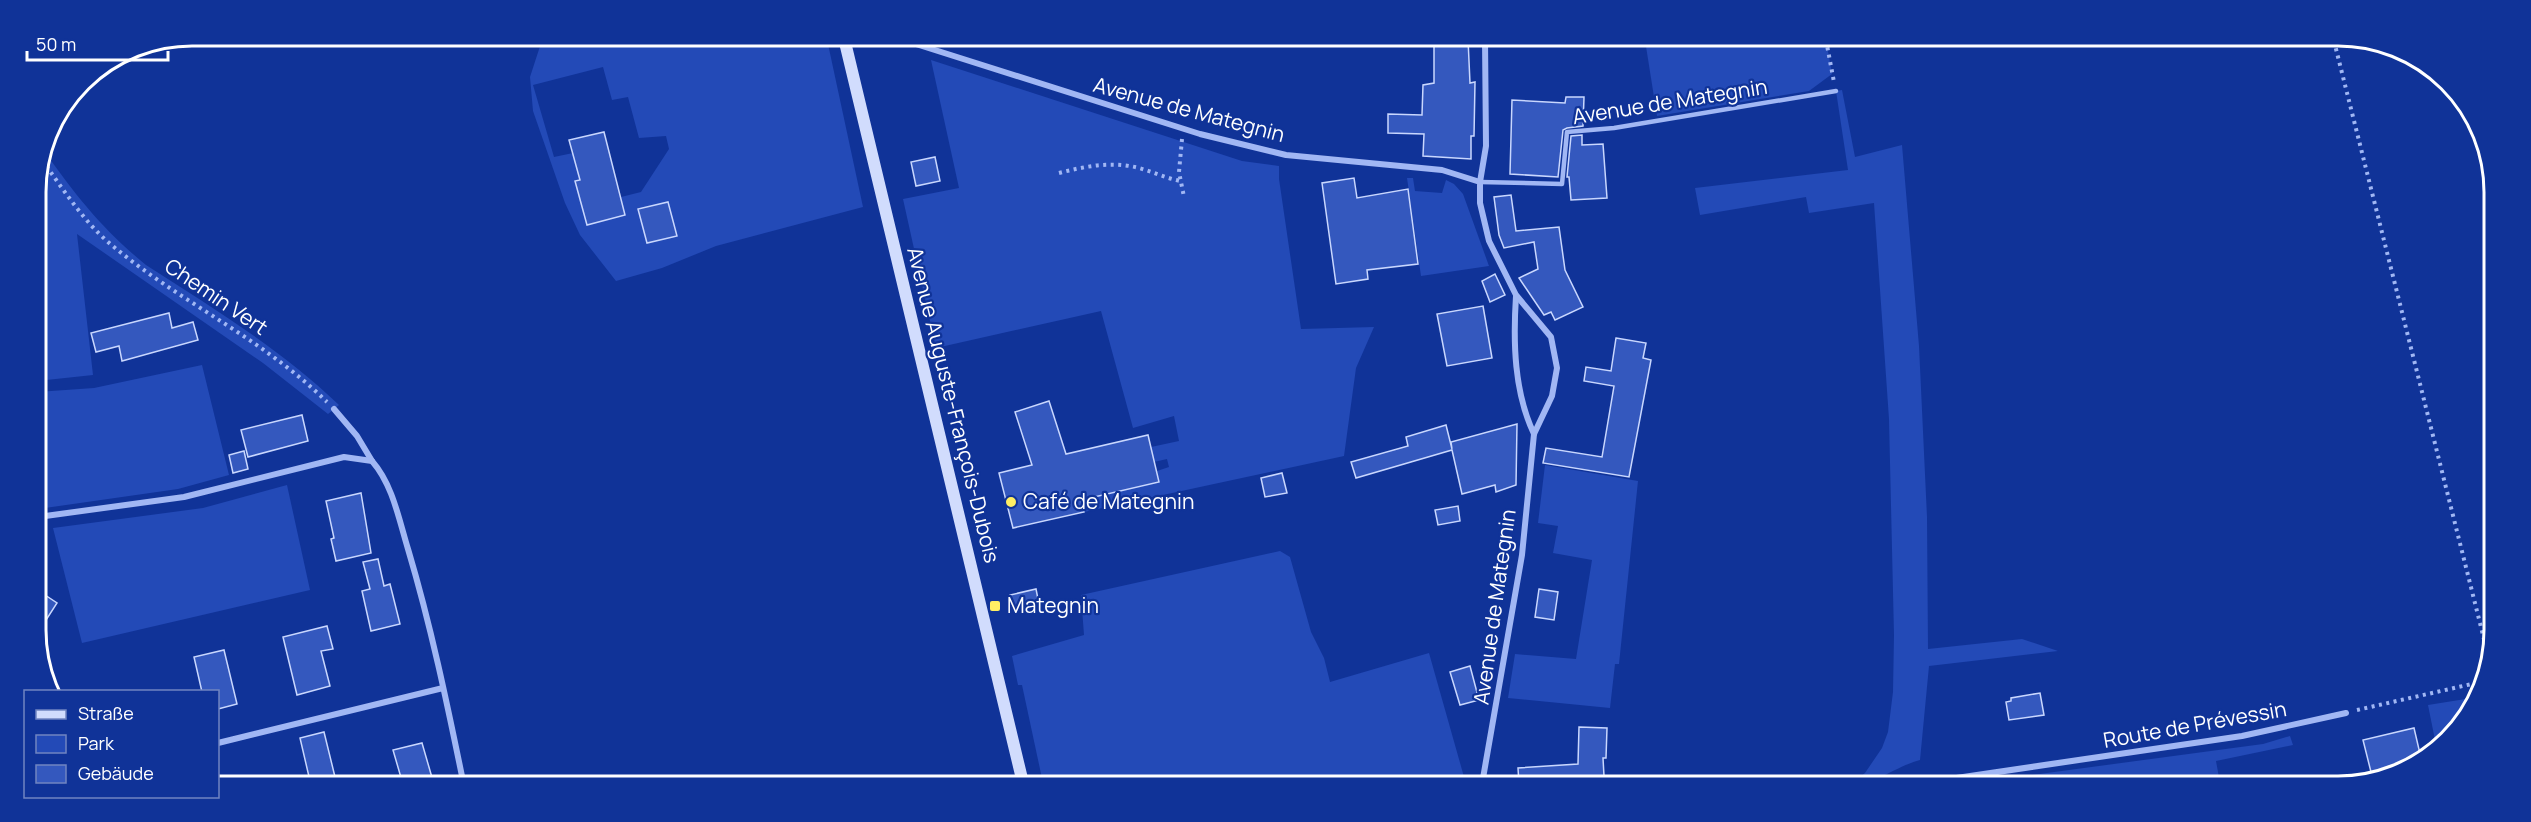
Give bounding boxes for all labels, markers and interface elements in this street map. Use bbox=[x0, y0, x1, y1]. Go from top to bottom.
scale bar bbox=[27, 24, 168, 62]
text: 50 m bbox=[36, 32, 76, 56]
street label: Avenue de Mategnin bbox=[1091, 70, 1288, 148]
street label: Avenue de Mategnin bbox=[1570, 72, 1769, 130]
street label: Avenue Auguste-François-Dubois bbox=[901, 244, 1007, 566]
street label: Chemin Vert bbox=[160, 251, 274, 341]
place label: Café de Mategnin bbox=[1023, 487, 1194, 515]
marker: Café de Mategnin bbox=[1004, 495, 1018, 509]
street label: Avenue de Mategnin bbox=[1466, 507, 1522, 706]
place label: Mategnin bbox=[1007, 591, 1099, 619]
marker: Mategnin bbox=[988, 599, 1002, 613]
legend bbox=[24, 690, 219, 798]
street label: Route de Prévessin bbox=[2101, 694, 2289, 754]
text: Straße bbox=[78, 701, 134, 725]
text: Park bbox=[78, 731, 115, 755]
text: Gebäude bbox=[78, 761, 154, 785]

